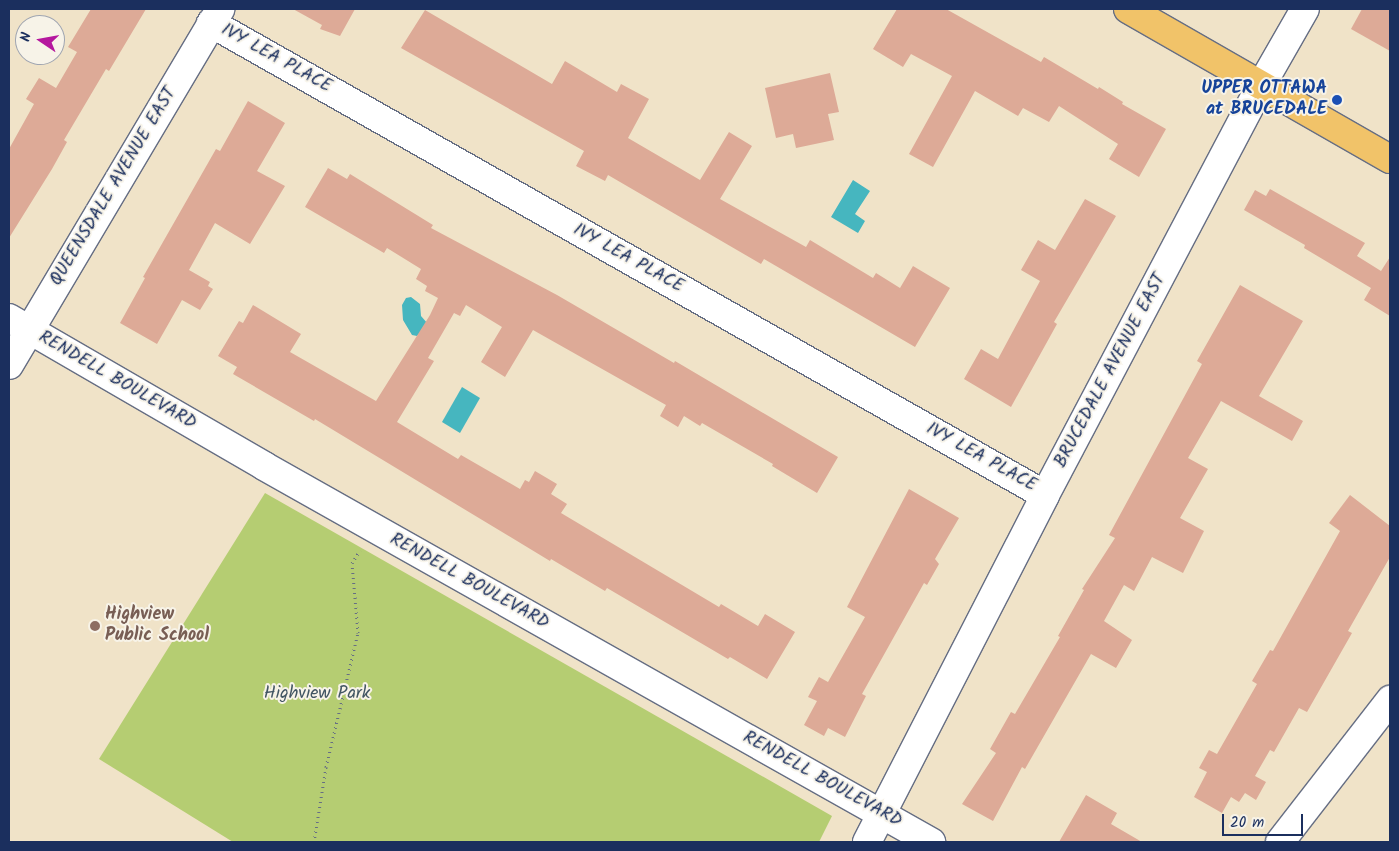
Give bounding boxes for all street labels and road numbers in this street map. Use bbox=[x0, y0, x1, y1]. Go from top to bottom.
street label: IVY LEA PLACE bbox=[217, 20, 335, 98]
street label: QUEENSDALE AVENUE EAST bbox=[46, 84, 182, 290]
street label: IVY LEA PLACE bbox=[569, 220, 687, 298]
street label: BRUCEDALE AVENUE EAST bbox=[1051, 270, 1171, 472]
street label: RENDELL BOULEVARD bbox=[34, 327, 200, 435]
street label: IVY LEA PLACE bbox=[922, 419, 1040, 497]
street label: RENDELL BOULEVARD bbox=[386, 529, 552, 635]
street label: RENDELL BOULEVARD bbox=[739, 727, 905, 833]

